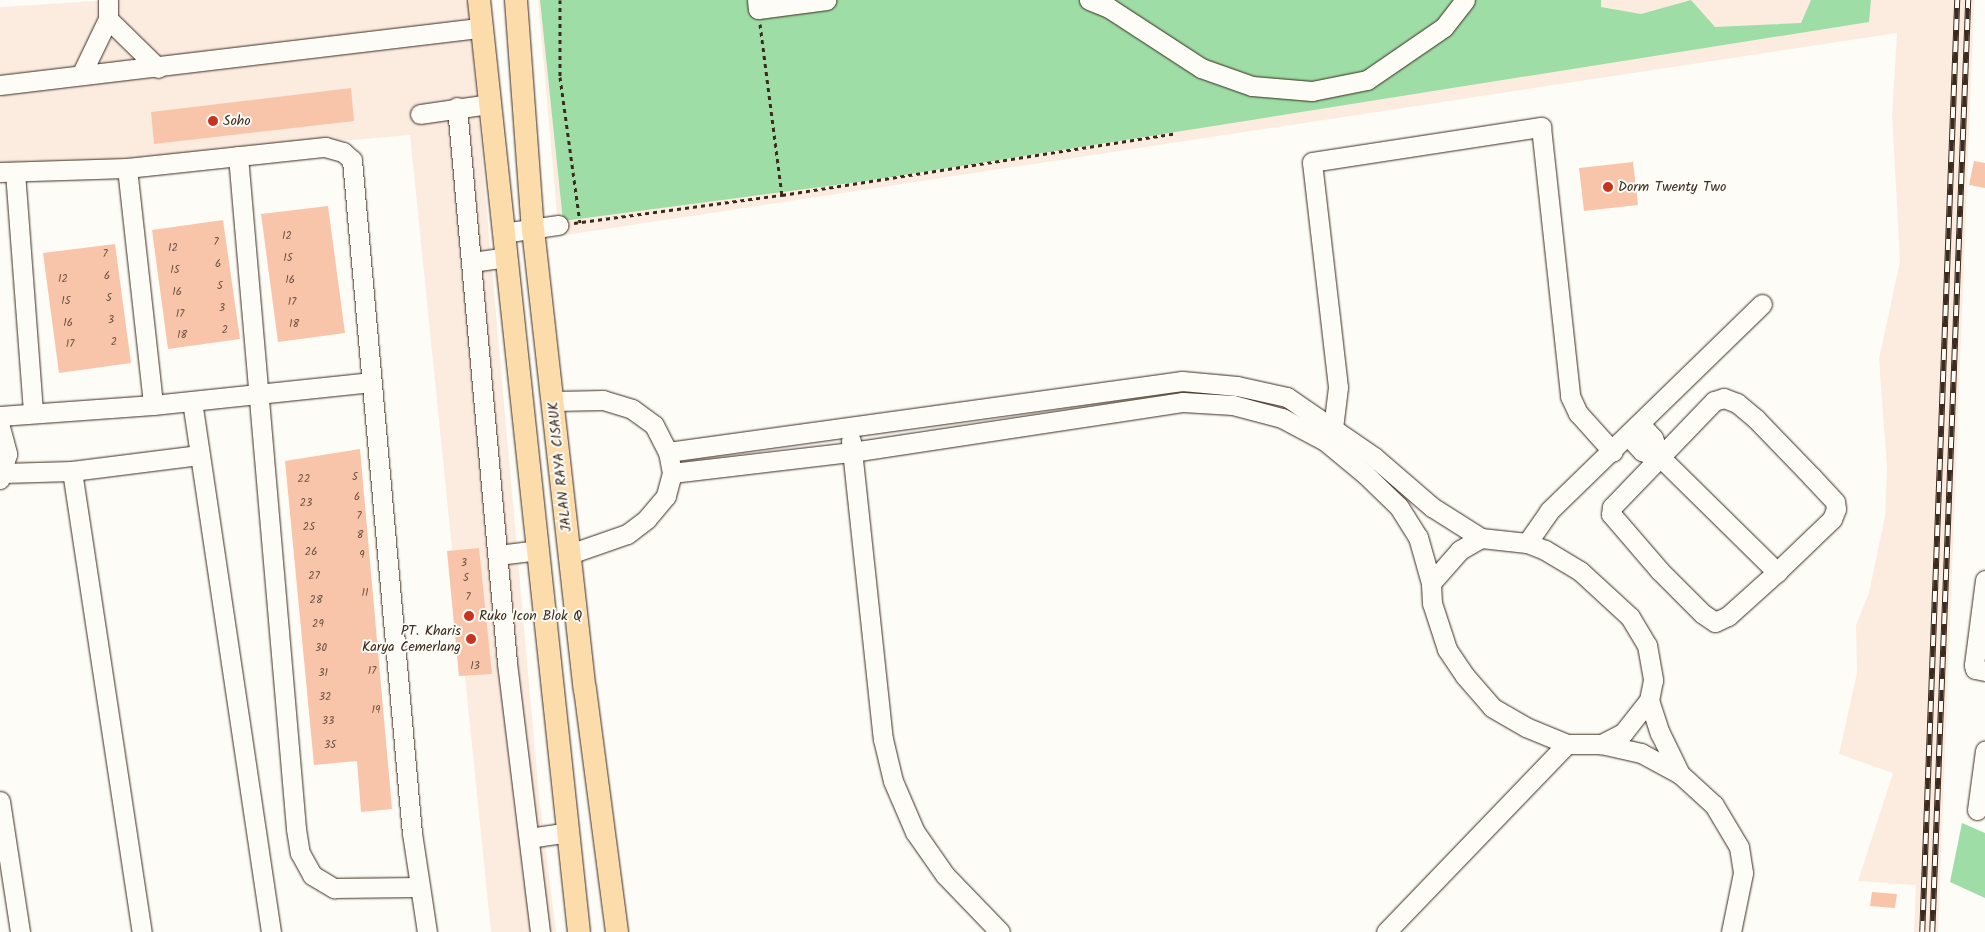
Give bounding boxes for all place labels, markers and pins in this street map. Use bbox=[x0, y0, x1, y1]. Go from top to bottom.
place label: Soho bbox=[223, 113, 251, 129]
marker: Soho bbox=[207, 115, 219, 127]
place label: Dorm Twenty Two bbox=[1618, 179, 1726, 195]
marker: Dorm Twenty Two bbox=[1602, 181, 1614, 193]
place label: Ruko Icon Blok Q bbox=[479, 608, 582, 624]
marker: Ruko Icon Blok Q bbox=[463, 610, 475, 622]
place label: PT. Kharis Karya Cemerlang bbox=[362, 623, 461, 656]
marker: PT. Kharis Karya Cemerlang bbox=[465, 633, 477, 645]

